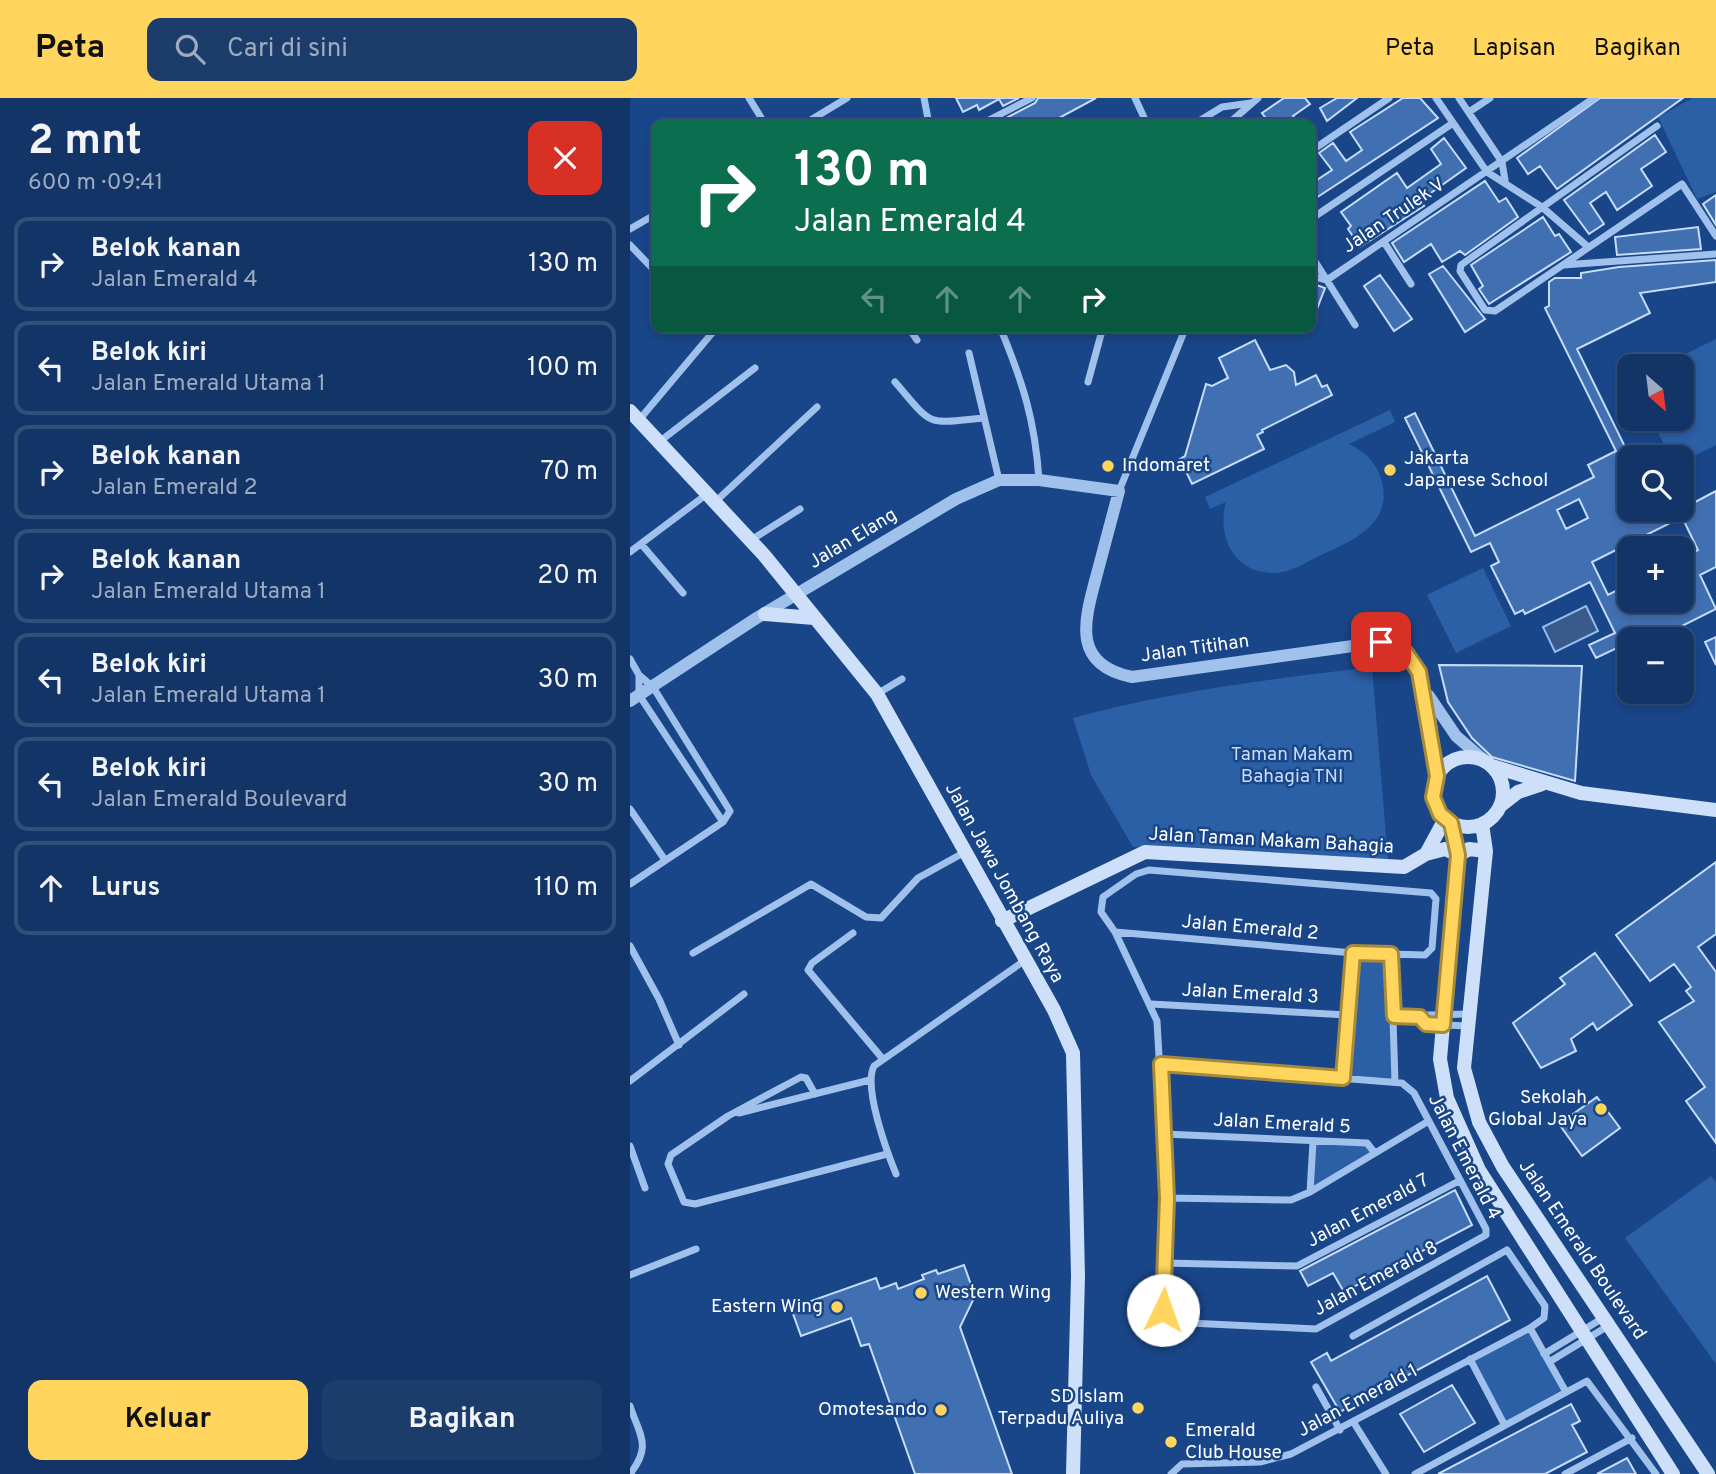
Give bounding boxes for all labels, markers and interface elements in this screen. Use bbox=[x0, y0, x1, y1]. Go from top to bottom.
search box bbox=[147, 18, 637, 81]
text: Peta bbox=[35, 28, 105, 70]
icon: search bbox=[171, 30, 209, 68]
text: Cari di sini bbox=[227, 33, 348, 66]
text: Peta bbox=[1385, 34, 1434, 64]
text: Lapisan bbox=[1472, 34, 1556, 64]
text: Bagikan bbox=[1594, 34, 1681, 64]
text: 2 mnt bbox=[28, 116, 142, 169]
button: close bbox=[528, 121, 602, 195]
text: 130 m bbox=[794, 142, 930, 204]
icon: right bbox=[679, 147, 770, 238]
text: 600 m · 09:41 bbox=[28, 169, 163, 198]
street label: Jalan Trulek V bbox=[1338, 173, 1450, 259]
text: Jalan Emerald 4 bbox=[794, 203, 1026, 243]
text: Belok kanan bbox=[91, 233, 241, 266]
icon: right bbox=[32, 245, 70, 283]
text: 130 m bbox=[528, 248, 598, 281]
text: Jalan Emerald 4 bbox=[91, 266, 258, 295]
icon: left bbox=[855, 280, 893, 318]
icon: ahead bbox=[928, 280, 966, 318]
icon: ahead bbox=[1001, 280, 1039, 318]
icon: right bbox=[1074, 280, 1112, 318]
text: Belok kiri bbox=[91, 337, 207, 370]
icon: left bbox=[32, 349, 70, 387]
text: 100 m bbox=[527, 352, 598, 385]
north arrow bbox=[1617, 354, 1694, 430]
map controls bbox=[1617, 354, 1694, 704]
text: Jalan Emerald Utama 1 bbox=[91, 370, 326, 399]
text: Belok kanan bbox=[91, 441, 241, 474]
button: search bbox=[1617, 445, 1694, 522]
place label: Jakarta Japanese School bbox=[1404, 447, 1548, 493]
icon: right bbox=[32, 453, 70, 491]
place label: Indomaret bbox=[1122, 454, 1210, 478]
text: 70 m bbox=[540, 456, 598, 489]
marker: Indomaret bbox=[1100, 458, 1116, 474]
marker: Jakarta Japanese School bbox=[1382, 462, 1398, 478]
text: Jalan Emerald 2 bbox=[91, 474, 258, 503]
street label: Jalan Elang bbox=[804, 503, 902, 575]
button: + bbox=[1617, 536, 1694, 613]
text: Belok kanan bbox=[91, 545, 241, 578]
icon: right bbox=[32, 557, 70, 595]
text: 20 m bbox=[537, 560, 598, 593]
text: Jalan Emerald Utama 1 bbox=[91, 578, 326, 607]
pin bbox=[1351, 612, 1411, 672]
icon: arrive bbox=[1362, 623, 1400, 661]
button: − bbox=[1617, 627, 1694, 704]
street label: Jalan Titihan bbox=[1139, 630, 1251, 668]
text: Belok kiri bbox=[91, 649, 207, 682]
icon: left bbox=[32, 661, 70, 699]
text: 30 m bbox=[538, 664, 598, 697]
text: Jalan Emerald Utama 1 bbox=[91, 682, 326, 711]
park label: Taman Makam Bahagia TNI bbox=[1231, 743, 1353, 789]
text: Belok kiri bbox=[91, 753, 207, 786]
icon: left bbox=[32, 765, 70, 803]
text: 30 m bbox=[538, 768, 598, 801]
street label: Jalan Jawa Jombang Raya bbox=[939, 779, 1069, 987]
text: Jalan Emerald Boulevard bbox=[91, 786, 348, 815]
street label: Jalan Taman Makam Bahagia bbox=[1148, 823, 1394, 859]
icon: ahead bbox=[32, 869, 70, 907]
text: Lurus bbox=[91, 872, 160, 905]
text: 110 m bbox=[534, 872, 598, 905]
street label: Jalan Emerald 2 bbox=[1180, 910, 1320, 946]
street label: Jalan Emerald 3 bbox=[1181, 978, 1319, 1010]
place label: Sekolah Global Jaya bbox=[1488, 1086, 1587, 1132]
street label: Jalan Emerald 4 bbox=[1422, 1090, 1506, 1224]
marker: Sekolah Global Jaya bbox=[1593, 1101, 1609, 1117]
street label: Jalan Emerald 5 bbox=[1213, 1108, 1351, 1140]
street label: Jalan Emerald Boulevard bbox=[1513, 1155, 1651, 1345]
street label: Jalan Emerald 7 bbox=[1303, 1169, 1433, 1253]
street label: Jalan Emerald 8 bbox=[1310, 1236, 1442, 1322]
position arrow bbox=[1126, 1273, 1200, 1347]
place label: Western Wing bbox=[935, 1281, 1051, 1305]
marker: Western Wing bbox=[913, 1285, 929, 1301]
place label: Eastern Wing bbox=[711, 1295, 823, 1319]
marker: Eastern Wing bbox=[829, 1299, 845, 1315]
street label: Jalan Emerald 1 bbox=[1294, 1359, 1422, 1443]
button: Keluar bbox=[28, 1380, 308, 1460]
button: Bagikan bbox=[322, 1380, 602, 1460]
place label: SD Islam Terpadu Auliya bbox=[998, 1385, 1124, 1431]
place label: Omotesando bbox=[818, 1398, 927, 1422]
marker: SD Islam Terpadu Auliya bbox=[1130, 1400, 1146, 1416]
marker: Omotesando bbox=[933, 1402, 949, 1418]
place label: Emerald Club House bbox=[1185, 1419, 1282, 1465]
marker: Emerald Club House bbox=[1163, 1434, 1179, 1450]

